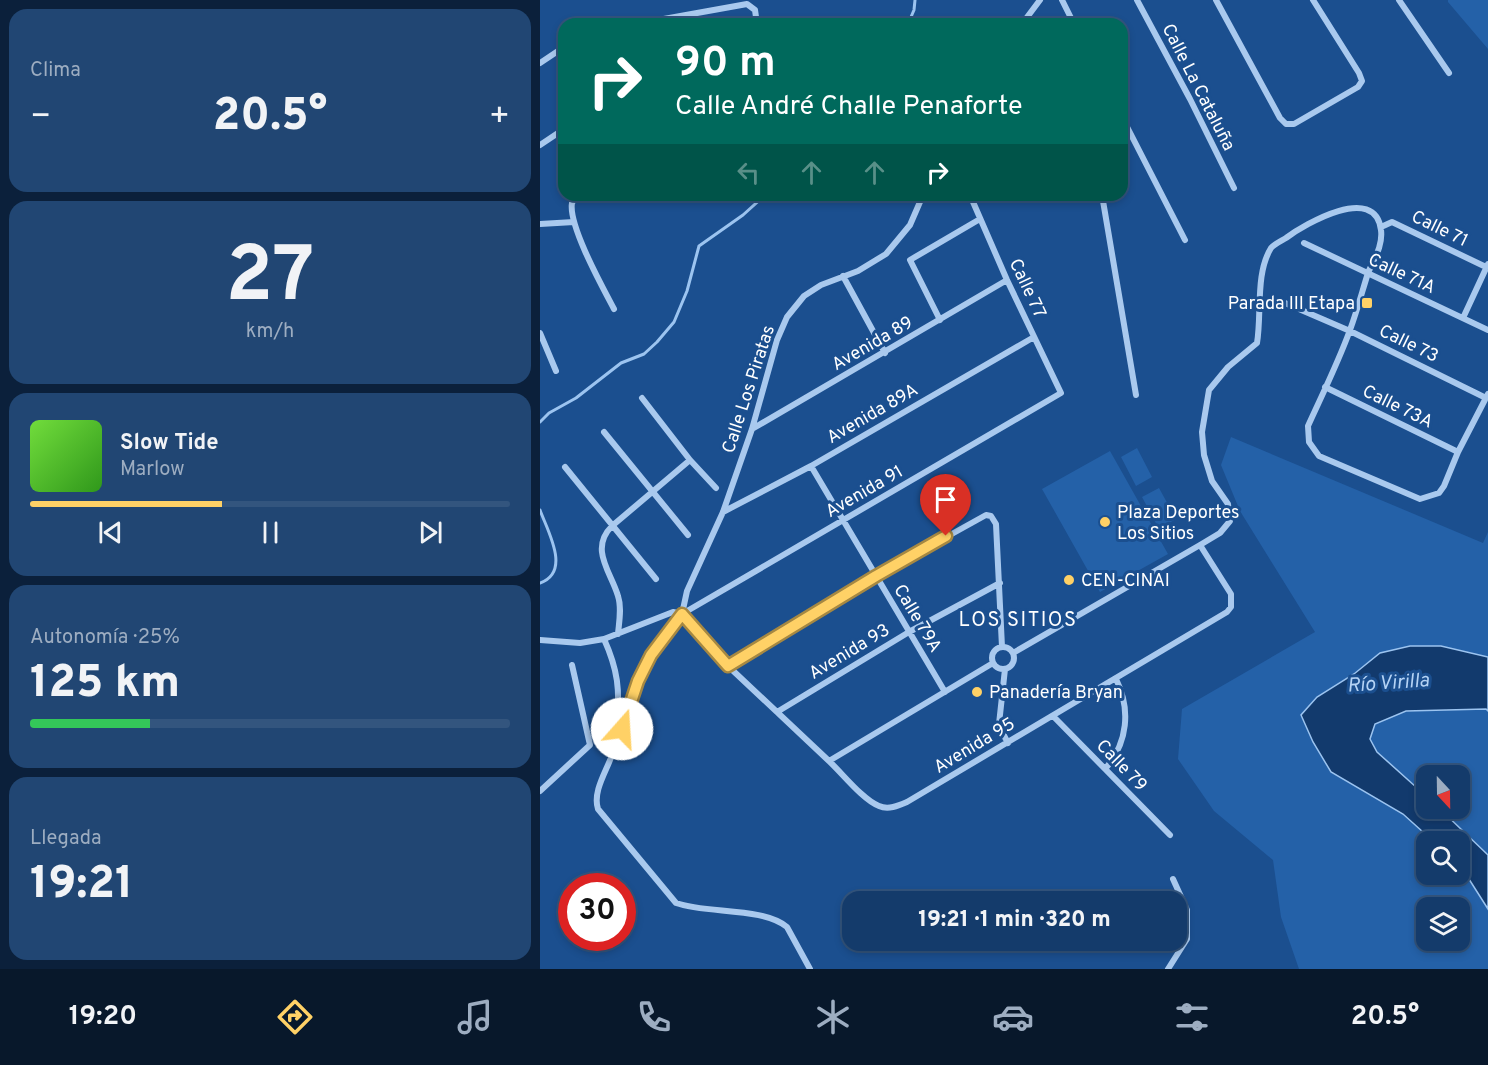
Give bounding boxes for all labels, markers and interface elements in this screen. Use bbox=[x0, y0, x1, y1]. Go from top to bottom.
street label: Calle La Cataluña bbox=[1156, 20, 1240, 155]
text: 90 m bbox=[675, 38, 776, 91]
icon: right bbox=[576, 42, 654, 120]
text: Clima bbox=[30, 58, 81, 84]
text: 20.5° bbox=[213, 89, 327, 146]
text: Calle André Challe Penaforte bbox=[675, 90, 1023, 124]
text: − bbox=[30, 97, 51, 139]
text: + bbox=[489, 97, 510, 139]
icon: left bbox=[732, 156, 765, 189]
icon: ahead bbox=[795, 156, 828, 189]
icon: ahead bbox=[858, 156, 891, 189]
icon: right bbox=[921, 156, 954, 189]
street label: Calle 71 bbox=[1407, 206, 1471, 253]
text: 27 bbox=[226, 230, 314, 329]
street label: Calle 71A bbox=[1364, 249, 1439, 300]
street label: Calle 77 bbox=[1003, 255, 1050, 322]
place label: Parada III Etapa bbox=[1228, 293, 1355, 316]
marker: Parada III Etapa bbox=[1360, 296, 1374, 310]
street label: Avenida 89 bbox=[828, 312, 918, 377]
text: km/h bbox=[246, 319, 294, 345]
street label: Calle 73 bbox=[1375, 320, 1442, 369]
street label: Calle Los Piratas bbox=[718, 322, 781, 456]
street label: Avenida 89A bbox=[823, 379, 923, 450]
street label: Calle 73A bbox=[1358, 380, 1436, 434]
text: Slow Tide bbox=[120, 430, 219, 457]
text: Marlow bbox=[120, 457, 184, 483]
street label: Avenida 91 bbox=[822, 461, 908, 524]
pin bbox=[920, 474, 971, 536]
icon: arrive bbox=[929, 483, 962, 516]
place label: Plaza Deportes Los Sitios bbox=[1117, 502, 1240, 546]
marker: Plaza Deportes Los Sitios bbox=[1098, 515, 1112, 529]
icon: previous bbox=[94, 516, 127, 549]
icon: pause bbox=[254, 516, 287, 549]
icon: next bbox=[414, 516, 447, 549]
place label: CEN-CINAI bbox=[1081, 570, 1170, 593]
marker: CEN-CINAI bbox=[1062, 573, 1076, 587]
street label: Calle 79A bbox=[887, 581, 946, 657]
district label: LOS SITIOS bbox=[959, 608, 1077, 634]
street label: Avenida 93 bbox=[805, 619, 894, 685]
text: Autonomía · 25% bbox=[30, 625, 180, 651]
text: 125 km bbox=[30, 656, 180, 713]
water label: Río Virilla bbox=[1346, 668, 1431, 700]
place label: Panadería Bryan bbox=[989, 682, 1123, 705]
marker: Panadería Bryan bbox=[970, 685, 984, 699]
position arrow bbox=[590, 697, 654, 761]
street label: Avenida 95 bbox=[930, 713, 1020, 780]
street label: Calle 79 bbox=[1090, 735, 1151, 797]
north arrow bbox=[1416, 765, 1470, 819]
map controls bbox=[1416, 765, 1470, 951]
text: Llegada bbox=[30, 826, 102, 852]
button: search bbox=[1416, 831, 1470, 885]
text: 19:21 bbox=[30, 857, 133, 914]
speed limit sign: 30 bbox=[558, 873, 636, 951]
button: layers bbox=[1416, 897, 1470, 951]
text: 19:21 · 1 min · 320 m bbox=[918, 907, 1111, 934]
icon: directions bbox=[274, 996, 316, 1038]
icon: music bbox=[454, 996, 496, 1038]
icon: phone bbox=[633, 996, 675, 1038]
icon: climate bbox=[812, 996, 854, 1038]
icon: car bbox=[992, 996, 1034, 1038]
icon: filters bbox=[1171, 996, 1213, 1038]
text: 19:20 bbox=[69, 1000, 137, 1034]
text: 20.5° bbox=[1351, 1000, 1419, 1034]

